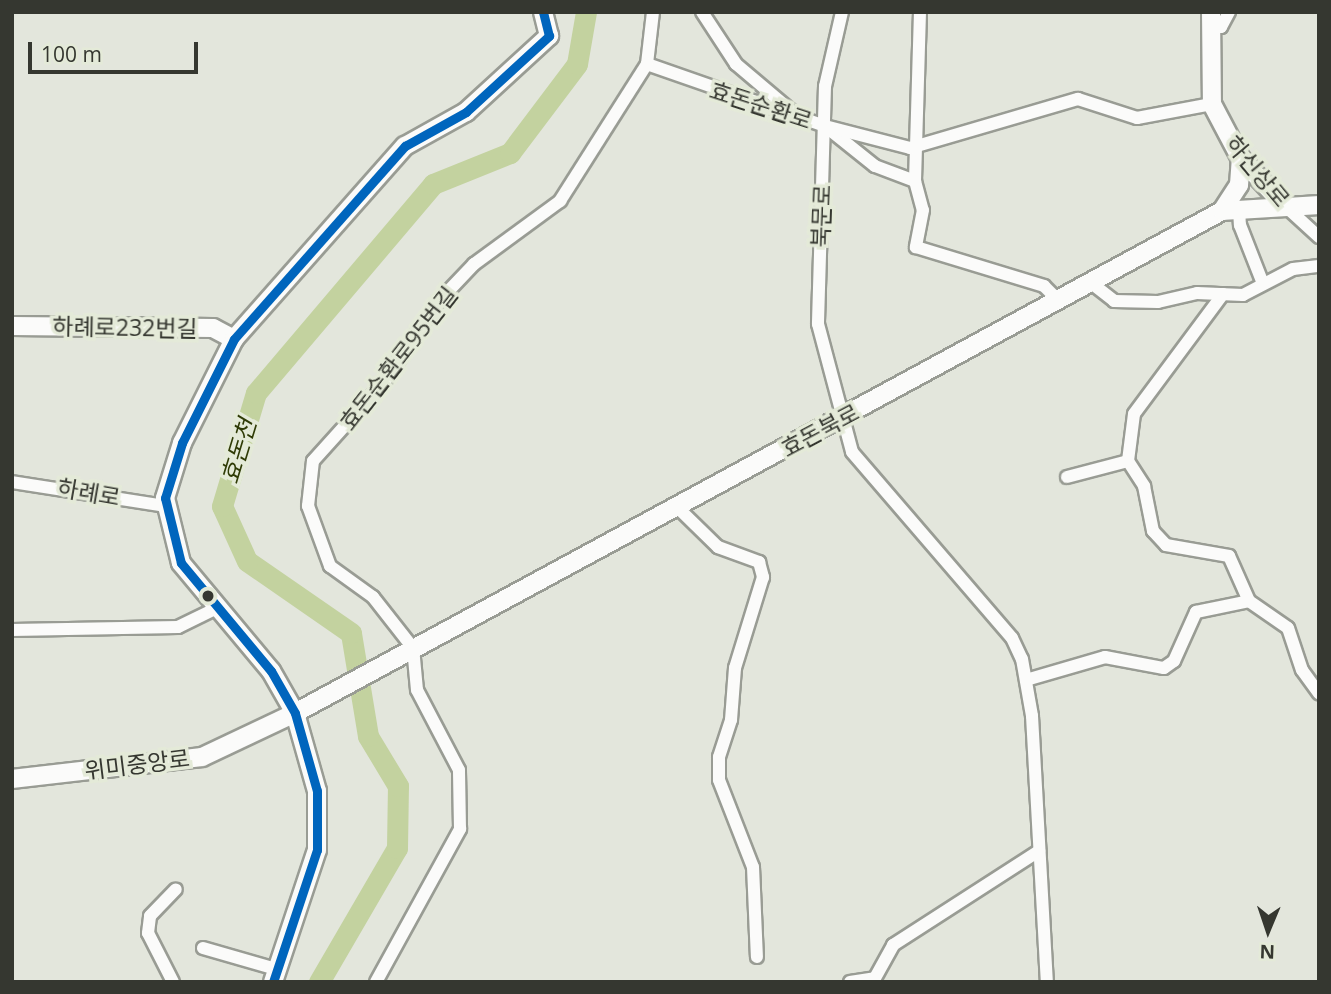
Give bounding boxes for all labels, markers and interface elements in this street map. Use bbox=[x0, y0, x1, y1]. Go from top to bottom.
scale bar bbox=[32, 28, 201, 72]
text: 100 m bbox=[41, 40, 102, 68]
street label: 효돈순환로 bbox=[706, 76, 816, 134]
street label: 하신상로 bbox=[1220, 130, 1296, 212]
street label: 북문로 bbox=[806, 184, 836, 248]
street label: 효돈순환로95번길 bbox=[333, 281, 463, 435]
street label: 하례로232번길 bbox=[52, 312, 198, 342]
street label: 효돈북로 bbox=[776, 398, 864, 462]
water label: 효돈천 bbox=[215, 415, 261, 487]
street label: 하례로 bbox=[55, 473, 123, 511]
unlabelled marker bbox=[201, 589, 215, 603]
street label: 위미중앙로 bbox=[83, 744, 191, 784]
north arrow bbox=[1233, 896, 1303, 966]
text: N bbox=[1259, 939, 1275, 965]

